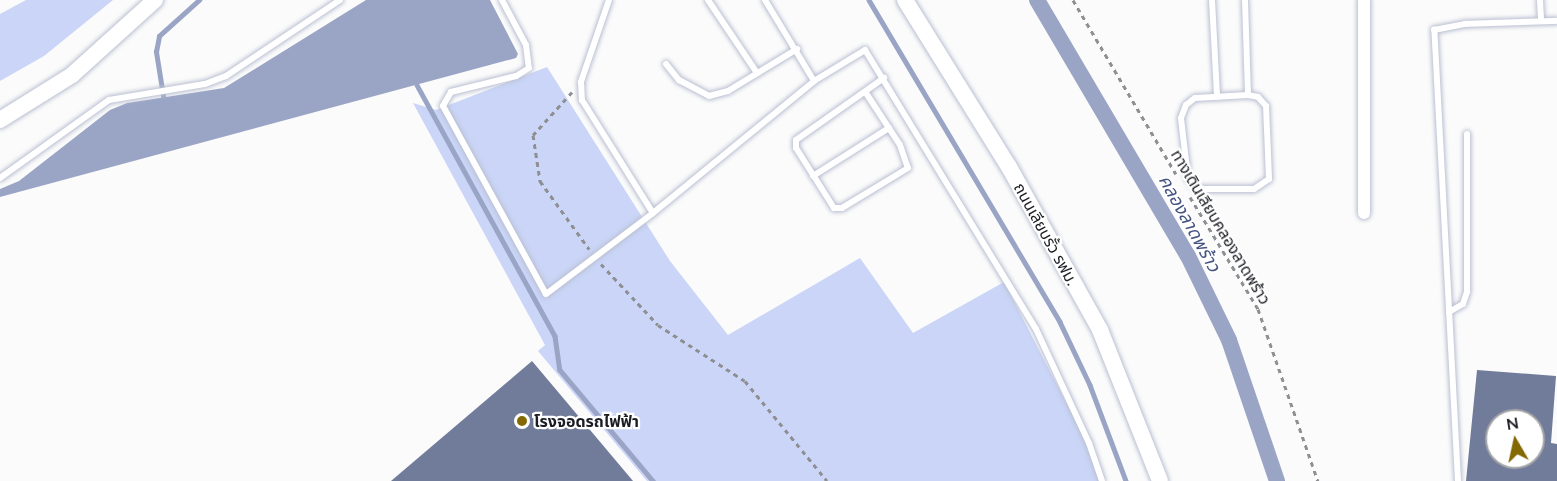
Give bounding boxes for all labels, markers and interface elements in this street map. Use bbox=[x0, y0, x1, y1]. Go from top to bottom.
street label: ทางเดินเลียบคลองลาดพร้าว bbox=[1167, 146, 1275, 308]
water label: คลองลาดพร้าว bbox=[1155, 171, 1225, 275]
street label: ถนนเลียบรั้ว รฟม. bbox=[1010, 179, 1082, 289]
north arrow bbox=[1485, 409, 1545, 469]
place label: โรงจอดรถไฟฟ้า bbox=[534, 411, 639, 431]
text: N bbox=[1505, 412, 1520, 433]
marker: โรงจอดรถไฟฟ้า bbox=[515, 414, 529, 428]

